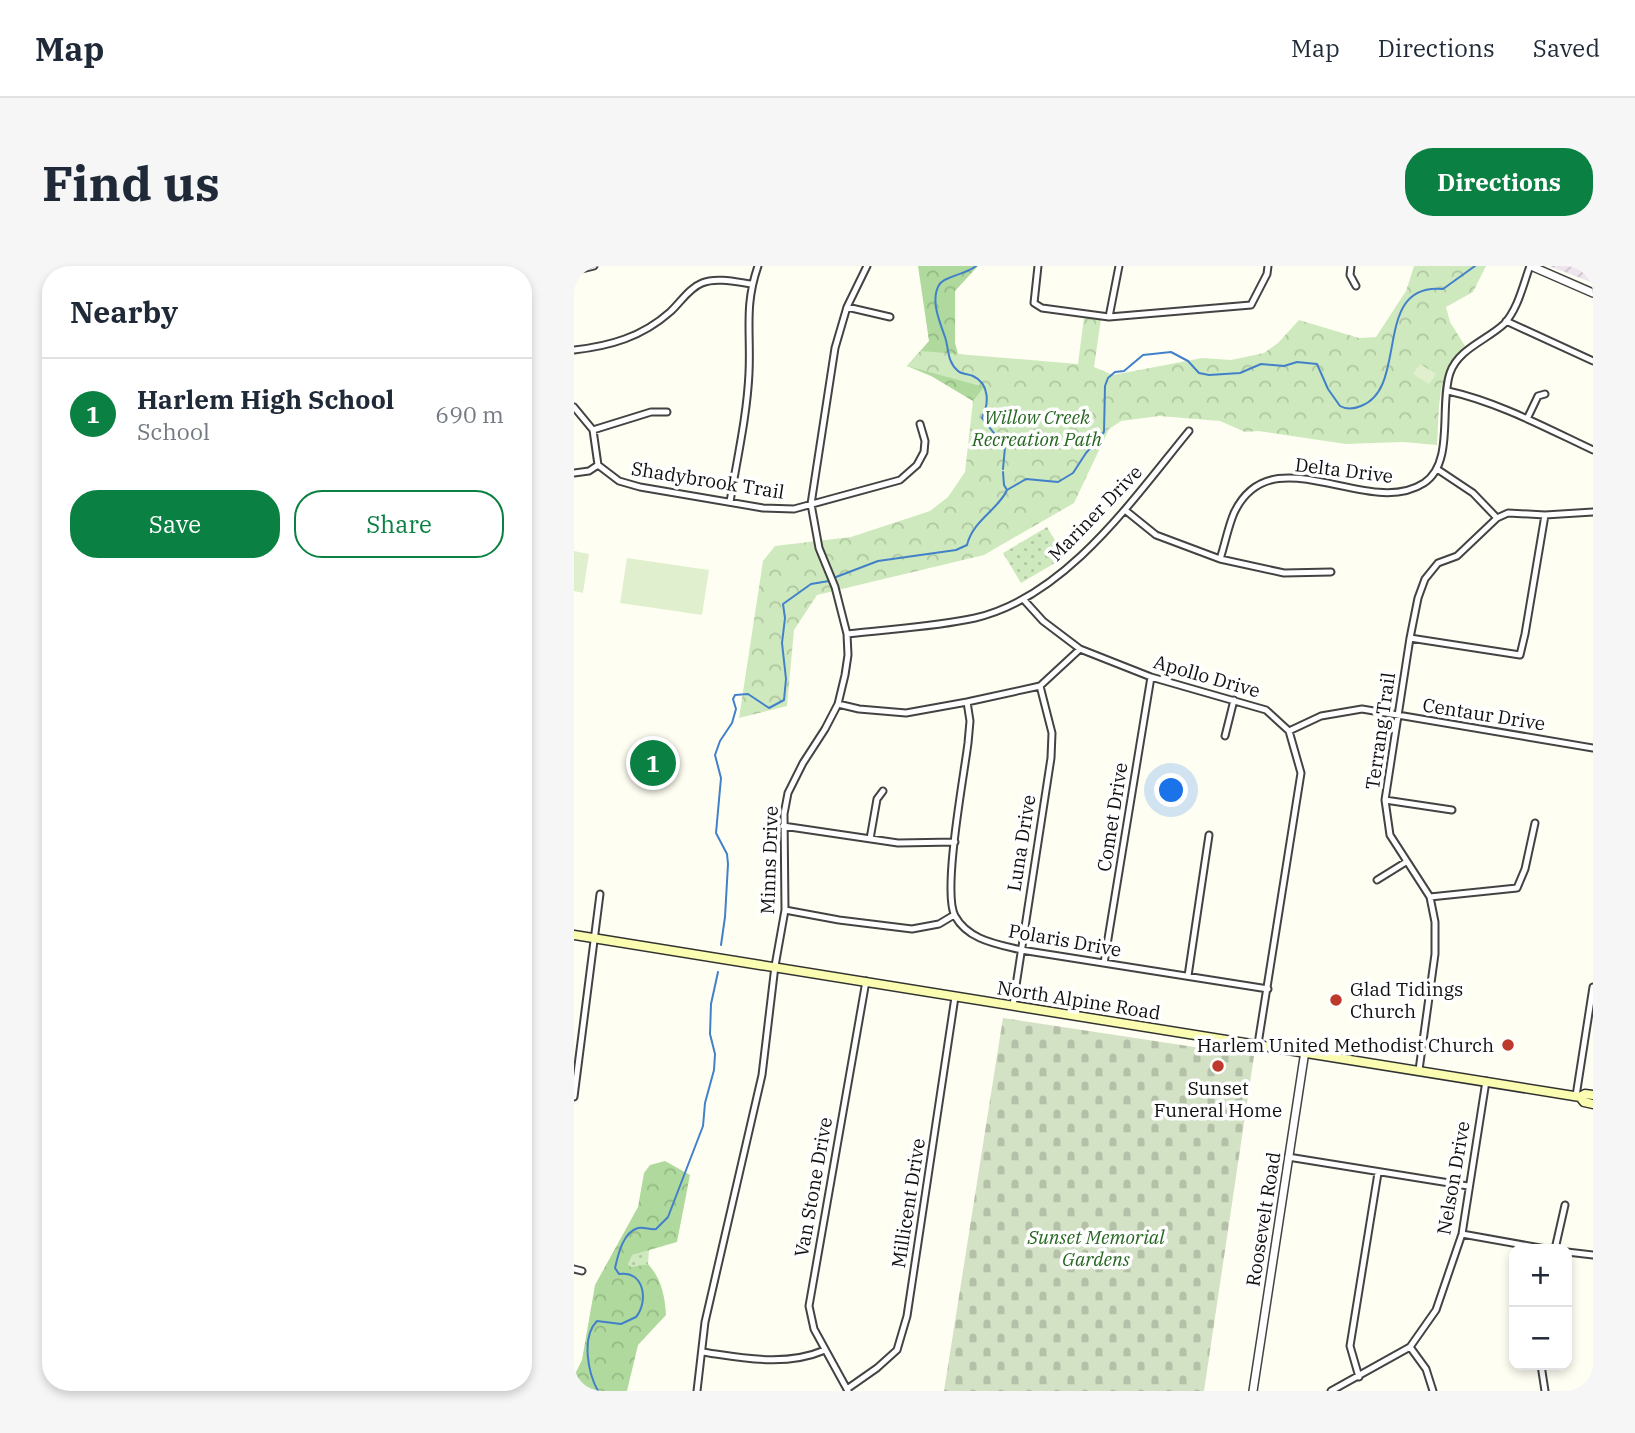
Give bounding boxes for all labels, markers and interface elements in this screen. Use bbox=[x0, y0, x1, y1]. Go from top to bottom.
text: Map bbox=[35, 27, 104, 70]
text: Map bbox=[1291, 32, 1340, 64]
text: Directions bbox=[1378, 32, 1495, 64]
text: Saved bbox=[1533, 32, 1600, 64]
button: Directions bbox=[1405, 148, 1593, 216]
text: Find us bbox=[42, 151, 220, 214]
text: Nearby bbox=[70, 292, 178, 331]
text: Harlem High School bbox=[137, 382, 394, 416]
text: 1 bbox=[86, 399, 100, 429]
text: 690 m bbox=[435, 399, 504, 429]
park label: Willow Creek Recreation Path bbox=[971, 405, 1102, 451]
text: School bbox=[137, 416, 210, 446]
street label: Delta Drive bbox=[1294, 452, 1394, 488]
street label: Shadybrook Trail bbox=[630, 456, 787, 504]
street label: Mariner Drive bbox=[1043, 460, 1147, 566]
button: Save bbox=[70, 490, 280, 558]
button: Share bbox=[294, 490, 504, 558]
street label: Apollo Drive bbox=[1151, 649, 1263, 703]
street label: Terrang Trail bbox=[1360, 670, 1400, 791]
street label: Centaur Drive bbox=[1421, 692, 1547, 736]
pin: 1 bbox=[630, 737, 676, 789]
street label: Comet Drive bbox=[1092, 761, 1132, 873]
your location bbox=[1154, 773, 1188, 807]
street label: Luna Drive bbox=[1002, 793, 1040, 893]
street label: Minns Drive bbox=[755, 805, 783, 915]
street label: Polaris Drive bbox=[1007, 918, 1123, 962]
street label: North Alpine Road bbox=[996, 975, 1162, 1025]
place label: Glad Tidings Church bbox=[1350, 977, 1463, 1023]
marker: Glad Tidings Church bbox=[1328, 992, 1344, 1008]
place label: Harlem United Methodist Church bbox=[1197, 1033, 1494, 1057]
marker: Harlem United Methodist Church bbox=[1500, 1037, 1516, 1053]
marker: Sunset Funeral Home bbox=[1210, 1058, 1226, 1074]
place label: Sunset Funeral Home bbox=[1154, 1076, 1282, 1122]
street label: Van Stone Drive bbox=[789, 1115, 837, 1259]
street label: Nelson Drive bbox=[1431, 1119, 1475, 1237]
street label: Millicent Drive bbox=[886, 1136, 930, 1270]
street label: Roosevelt Road bbox=[1241, 1150, 1285, 1288]
park label: Sunset Memorial Gardens bbox=[1026, 1225, 1165, 1271]
map controls bbox=[1509, 1244, 1572, 1370]
button: + bbox=[1509, 1244, 1572, 1307]
button: − bbox=[1509, 1307, 1572, 1370]

